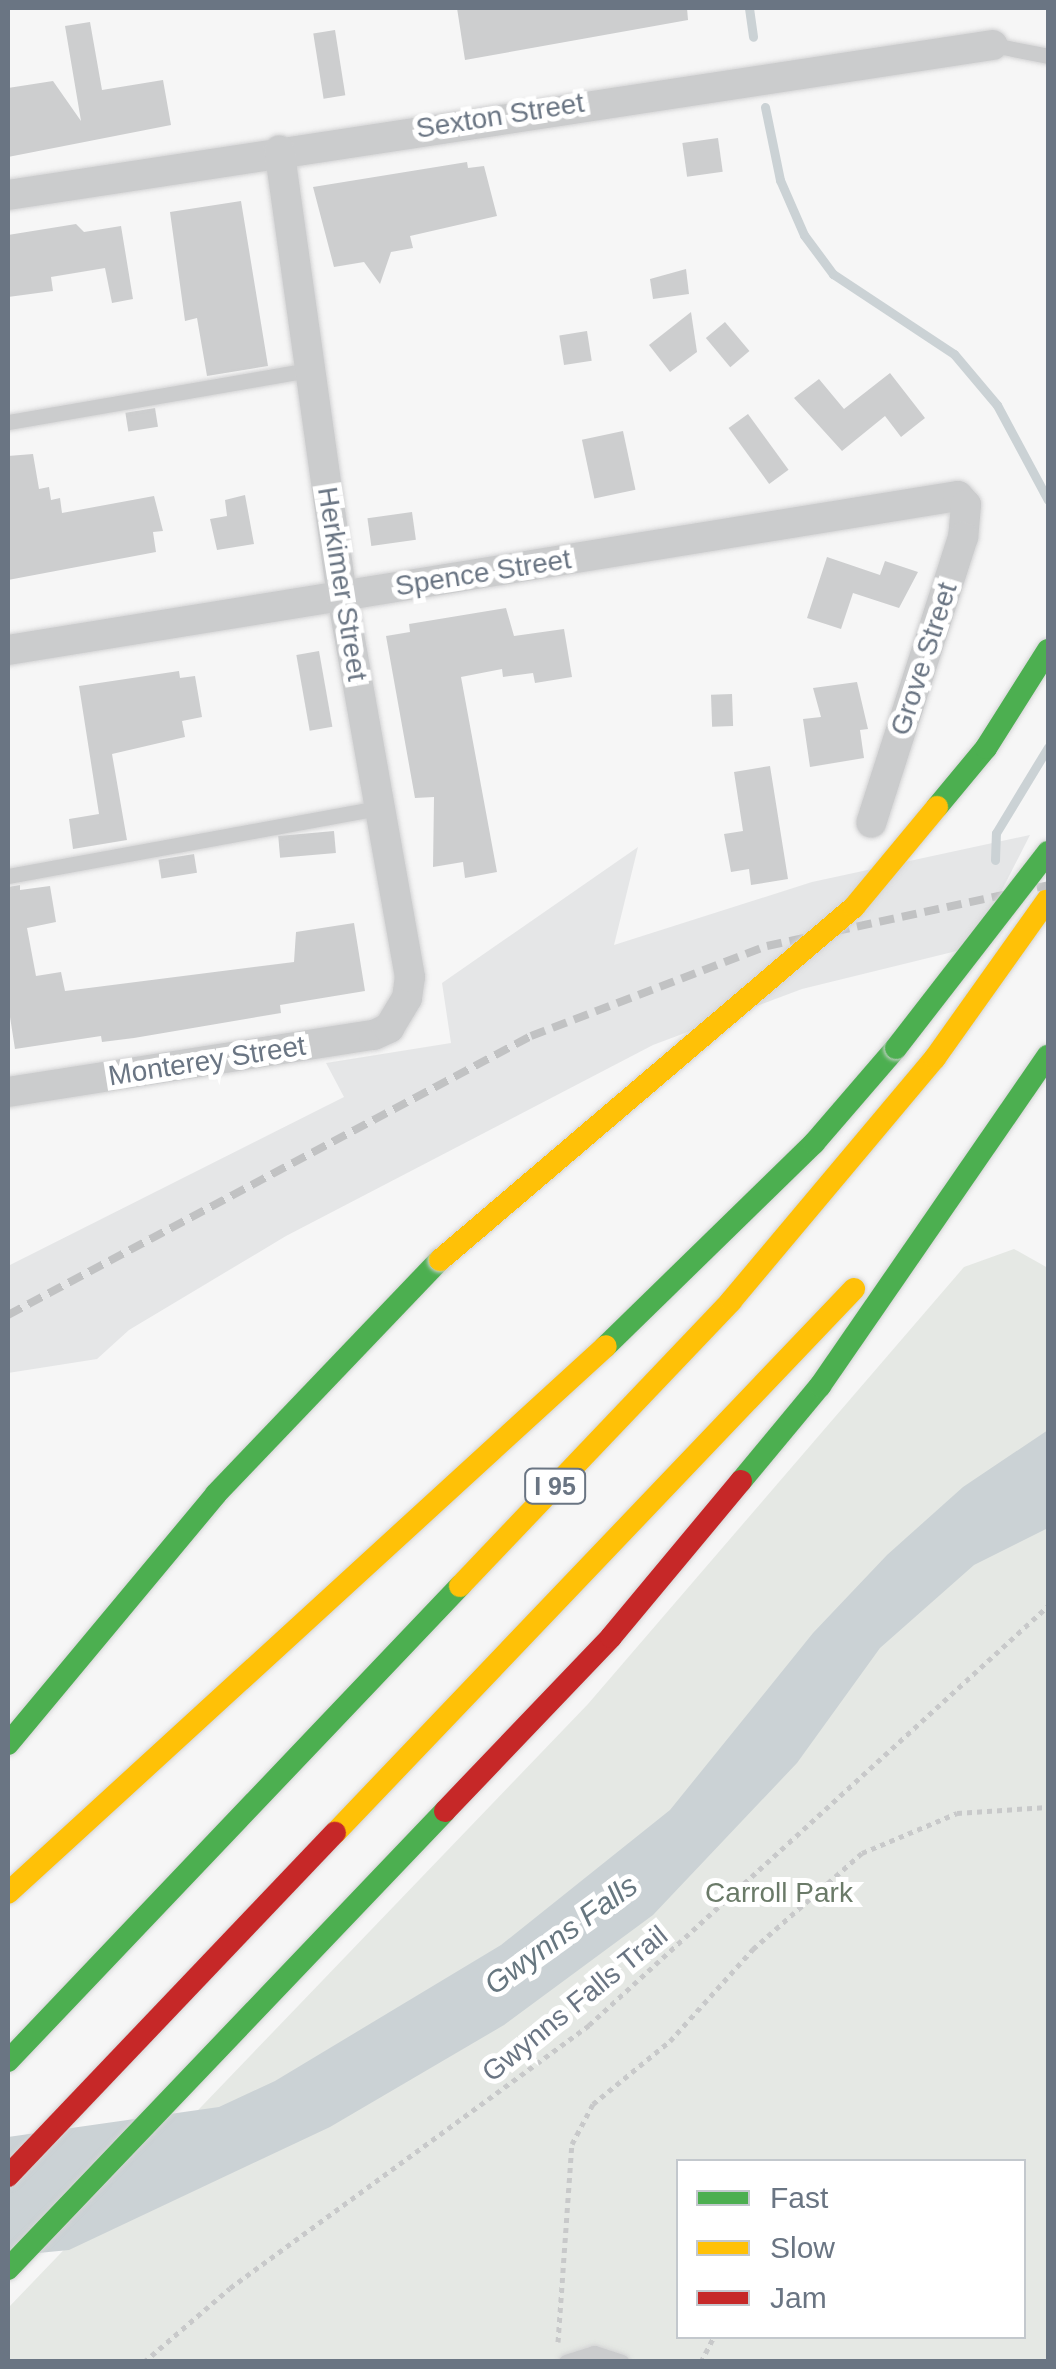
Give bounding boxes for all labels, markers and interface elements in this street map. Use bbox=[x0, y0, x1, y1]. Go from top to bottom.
street label: Sexton Street bbox=[414, 86, 586, 146]
street label: Herkimer Street bbox=[310, 485, 374, 683]
street label: Spence Street bbox=[393, 543, 573, 603]
street label: Grove Street bbox=[883, 578, 965, 740]
street label: Monterey Street bbox=[106, 1029, 308, 1093]
road number: I 95 bbox=[522, 1466, 588, 1506]
water label: Gwynns Falls bbox=[478, 1868, 644, 2002]
park label: Carroll Park bbox=[705, 1876, 853, 1910]
street label: Gwynns Falls Trail bbox=[475, 1919, 675, 2089]
legend bbox=[676, 2159, 1026, 2339]
text: Fast bbox=[770, 2181, 828, 2214]
text: Slow bbox=[770, 2231, 835, 2264]
text: Jam bbox=[770, 2281, 827, 2314]

